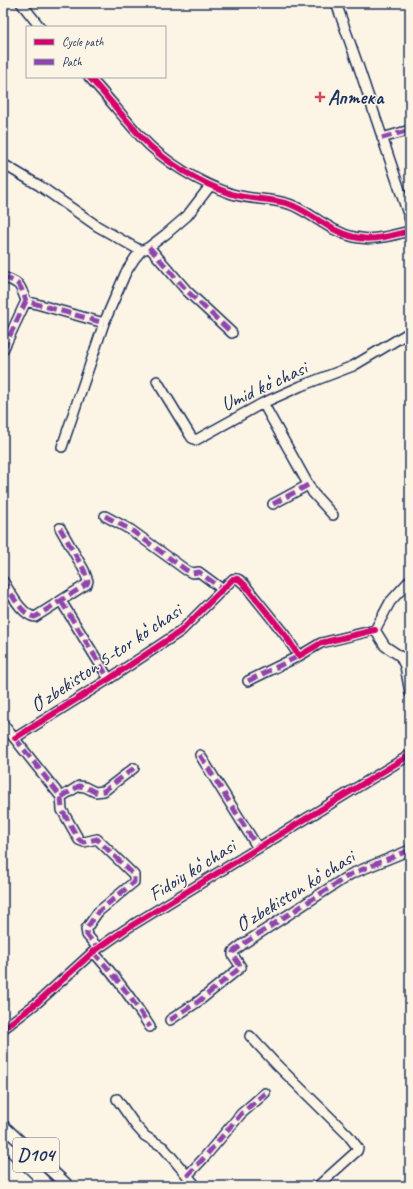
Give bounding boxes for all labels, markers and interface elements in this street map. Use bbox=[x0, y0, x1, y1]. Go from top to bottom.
legend bbox=[26, 26, 166, 78]
text: Cycle path bbox=[62, 34, 104, 50]
text: Path bbox=[62, 54, 82, 70]
place label: Аптека bbox=[328, 85, 385, 110]
marker: Аптека bbox=[315, 92, 325, 102]
street label: Umid koʻchasi bbox=[217, 354, 313, 417]
street label: Oʻzbekiston 5-tor koʻchasi bbox=[26, 597, 188, 718]
street label: Fidoiy koʻchasi bbox=[144, 832, 242, 906]
street label: Oʻzbekiston koʻchasi bbox=[231, 843, 361, 938]
road number: D104 bbox=[13, 1138, 59, 1172]

